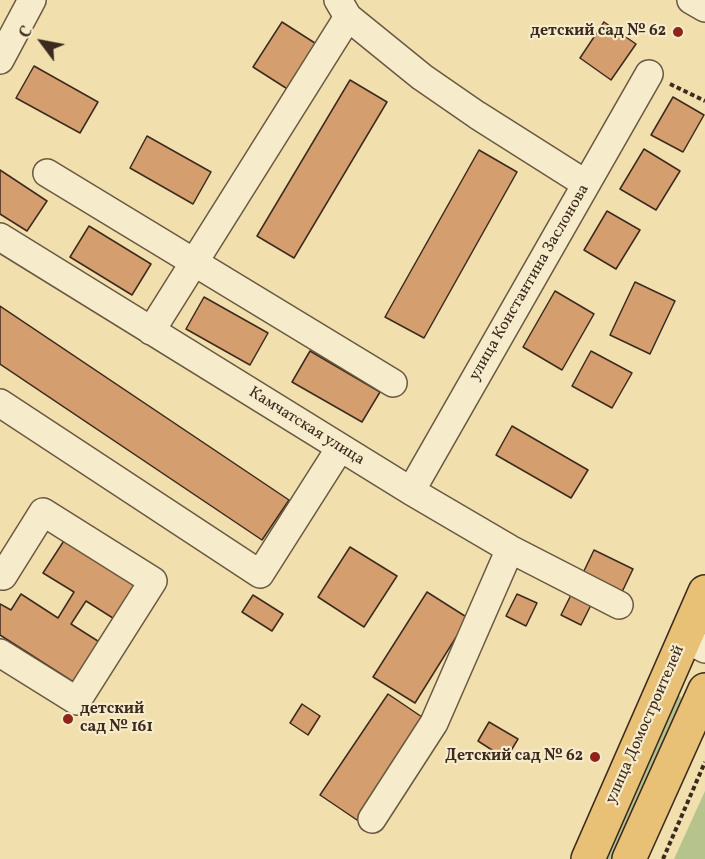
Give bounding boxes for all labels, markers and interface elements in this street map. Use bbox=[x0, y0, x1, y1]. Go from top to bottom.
north arrow bbox=[12, 12, 72, 72]
text: С bbox=[15, 22, 39, 43]
place label: детский сад № 62 bbox=[530, 22, 666, 42]
marker: детский сад № 62 bbox=[671, 25, 685, 39]
street label: улица Константина Заслонова bbox=[466, 181, 594, 385]
street label: Камчатская улица bbox=[244, 384, 368, 470]
street label: улица Домостроителей bbox=[602, 643, 690, 807]
place label: детский сад № 161 bbox=[80, 700, 153, 738]
marker: детский сад № 161 bbox=[61, 712, 75, 726]
place label: Детский сад № 62 bbox=[445, 747, 583, 767]
marker: Детский сад № 62 bbox=[588, 750, 602, 764]

